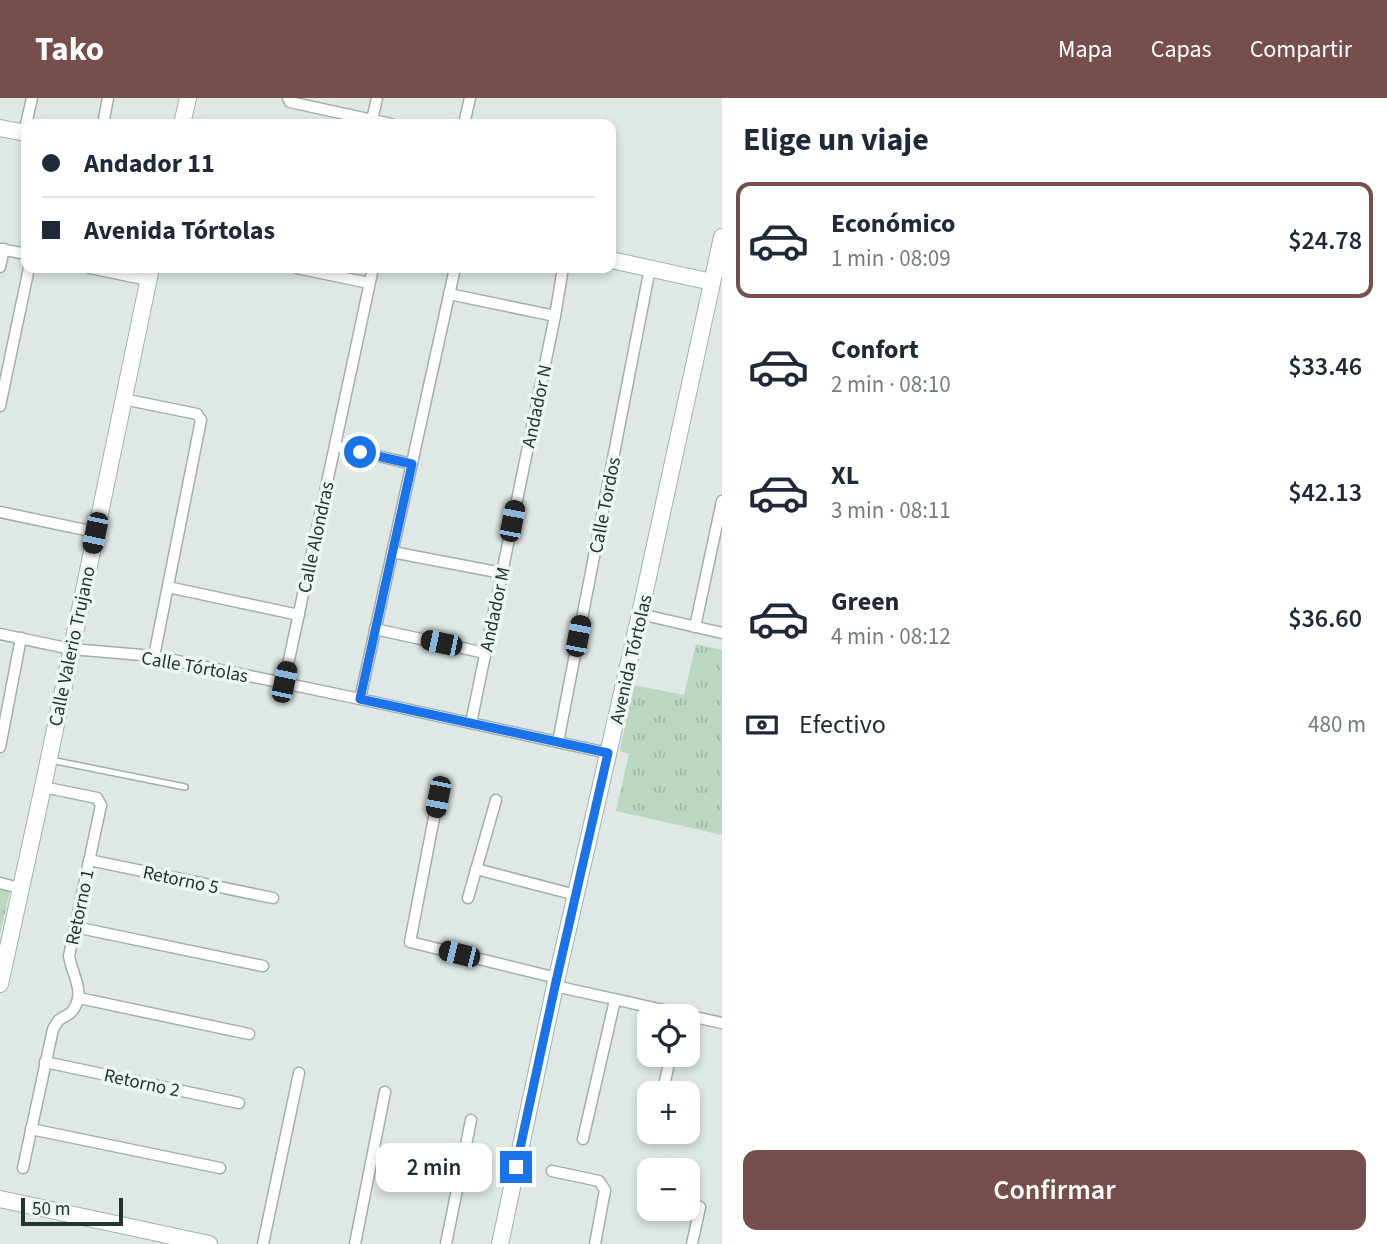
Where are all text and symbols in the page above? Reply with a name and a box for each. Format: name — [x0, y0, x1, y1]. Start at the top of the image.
text: Tako — [35, 26, 104, 73]
text: Mapa — [1058, 32, 1113, 67]
text: Capas — [1151, 32, 1212, 67]
text: Compartir — [1250, 32, 1352, 67]
text: Elige un viaje — [743, 117, 929, 163]
text: Andador 11 — [84, 145, 215, 182]
text: Económico — [831, 205, 956, 242]
icon: car — [747, 209, 810, 272]
text: Avenida Tórtolas — [84, 212, 275, 249]
text: $24.78 — [1288, 222, 1362, 259]
text: 1 min · 08:09 — [831, 242, 951, 275]
text: Confort — [831, 331, 919, 368]
icon: car — [747, 335, 810, 398]
text: $33.46 — [1288, 348, 1362, 385]
street label: Andador N — [515, 362, 559, 450]
text: 2 min · 08:10 — [831, 368, 951, 401]
route start — [344, 436, 376, 468]
street label: Calle Tordos — [583, 455, 628, 556]
text: XL — [831, 457, 859, 494]
icon: car — [747, 461, 810, 524]
text: $42.13 — [1288, 474, 1362, 511]
street label: Calle Alondras — [291, 479, 341, 596]
text: 3 min · 08:11 — [831, 494, 951, 527]
car — [498, 498, 527, 544]
car — [81, 510, 110, 556]
street label: Calle Valerio Trujano — [42, 564, 103, 729]
street label: Andador M — [473, 564, 518, 654]
text: Green — [831, 583, 899, 620]
icon: car — [747, 587, 810, 650]
street label: Avenida Tórtolas — [603, 592, 659, 727]
text: $36.60 — [1288, 600, 1362, 637]
car — [564, 613, 593, 659]
text: 4 min · 08:12 — [831, 620, 951, 653]
car — [419, 628, 464, 658]
street label: Calle Tórtolas — [139, 645, 250, 690]
car — [270, 659, 299, 705]
icon: cash — [743, 706, 781, 744]
text: Efectivo — [799, 706, 886, 743]
text: 480 m — [1308, 708, 1366, 741]
car — [424, 774, 453, 820]
street label: Retorno 5 — [140, 859, 221, 902]
street label: Retorno 1 — [59, 867, 102, 948]
car — [437, 939, 482, 969]
map controls — [637, 1004, 700, 1221]
button: locate — [637, 1004, 700, 1067]
street label: Retorno 2 — [101, 1062, 182, 1105]
button: + — [637, 1081, 700, 1144]
callout: 2 min — [376, 1142, 491, 1192]
button: Confirmar — [743, 1150, 1366, 1230]
text: 2 min — [407, 1151, 461, 1184]
route end — [500, 1151, 532, 1183]
button: − — [637, 1158, 700, 1221]
scale bar — [21, 1195, 122, 1227]
text: 50 m — [32, 1196, 70, 1223]

